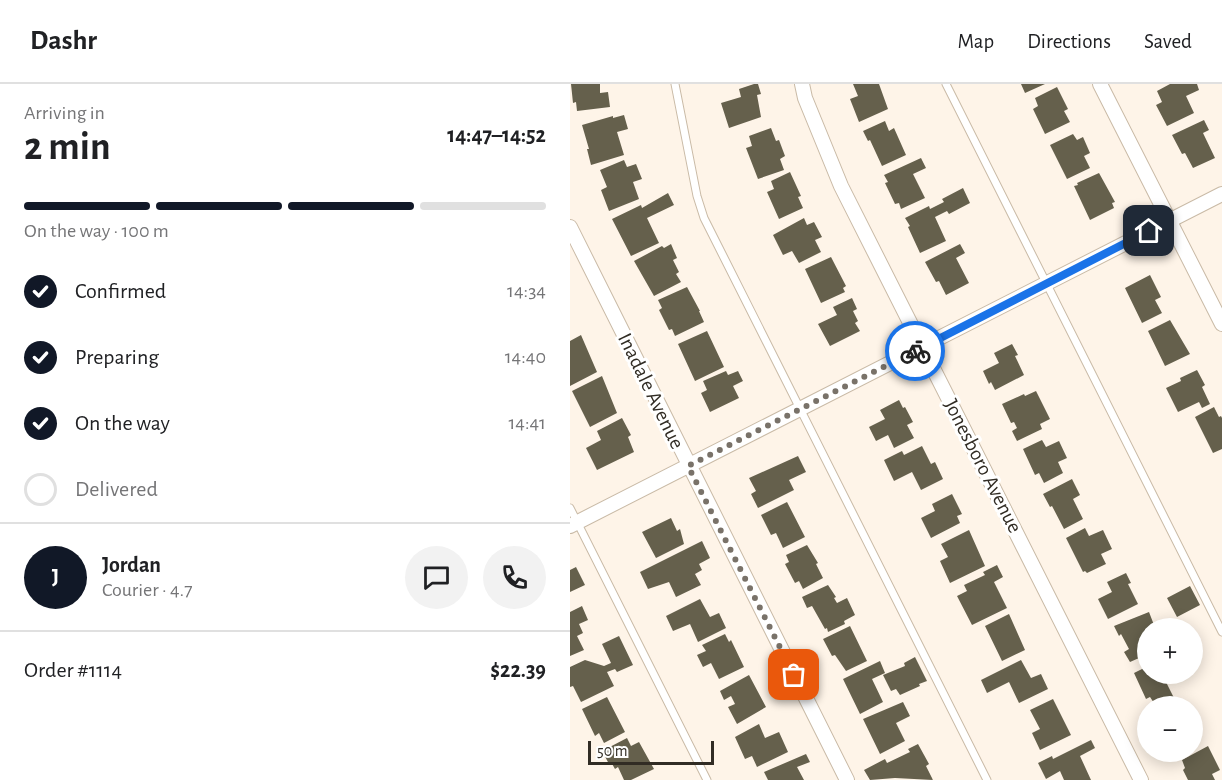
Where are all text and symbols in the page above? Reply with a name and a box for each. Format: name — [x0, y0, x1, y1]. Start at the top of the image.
text: Dashr — [30, 27, 97, 55]
text: Map — [958, 31, 994, 52]
text: Directions — [1027, 31, 1111, 52]
text: Saved — [1144, 31, 1192, 52]
text: Arriving in — [24, 103, 105, 123]
text: 14:47–14:52 — [447, 124, 546, 146]
text: 2 min — [24, 128, 111, 167]
pin — [1123, 205, 1174, 256]
icon: home — [1132, 214, 1165, 247]
text: On the way · 100 m — [24, 221, 169, 241]
icon: check — [24, 275, 57, 308]
text: Confirmed — [75, 280, 166, 302]
text: 14:34 — [507, 281, 546, 301]
courier — [885, 321, 945, 381]
street label: Inadale Avenue — [614, 330, 688, 452]
icon: bike — [899, 335, 932, 368]
icon: check — [24, 341, 57, 374]
text: Preparing — [75, 346, 159, 368]
text: 14:40 — [505, 347, 546, 367]
street label: Jonesboro Avenue — [940, 396, 1026, 536]
icon: check — [24, 407, 57, 440]
text: On the way — [75, 412, 170, 434]
text: 14:41 — [508, 413, 546, 433]
text: Delivered — [75, 478, 158, 500]
button: chat — [405, 546, 468, 609]
button: phone — [483, 546, 546, 609]
text: Jordan — [102, 554, 161, 576]
text: J — [52, 566, 59, 588]
text: Courier · 4.7 — [102, 580, 193, 600]
map controls — [1137, 618, 1203, 762]
button: + — [1137, 618, 1203, 684]
pin — [768, 649, 819, 700]
icon: bag — [777, 658, 810, 691]
text: Order #1114 — [24, 659, 122, 681]
text: $22.39 — [490, 659, 546, 681]
button: − — [1137, 696, 1203, 762]
scale bar — [588, 738, 714, 766]
text: 50 m — [597, 743, 628, 759]

